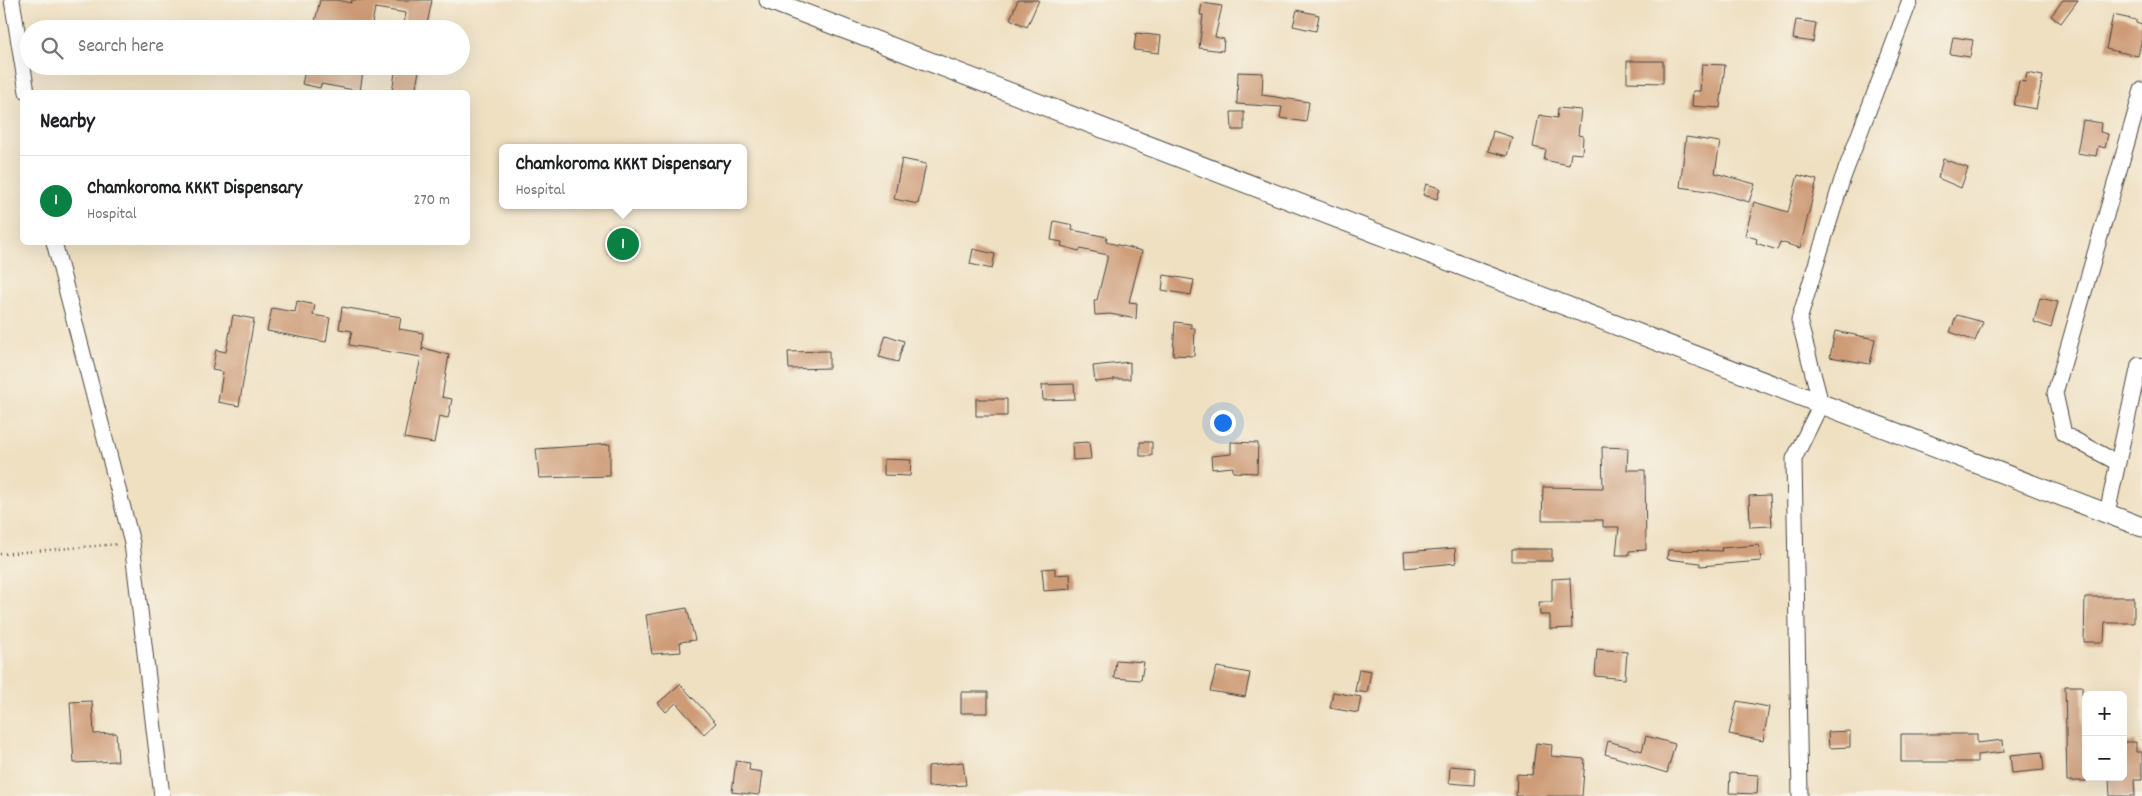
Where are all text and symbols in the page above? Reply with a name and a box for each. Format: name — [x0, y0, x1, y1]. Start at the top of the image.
search box — [20, 20, 470, 75]
icon: search — [38, 34, 66, 62]
text: Search here — [78, 34, 164, 61]
text: Nearby — [40, 108, 95, 138]
popup — [499, 144, 747, 209]
text: Chamkoroma KKKT Dispensary — [515, 152, 731, 179]
text: Chamkoroma KKKT Dispensary — [87, 176, 302, 203]
text: Hospital — [515, 179, 565, 202]
text: 1 — [54, 189, 58, 212]
text: 270 m — [414, 189, 450, 212]
text: Hospital — [87, 203, 137, 226]
pin: 1 — [607, 225, 639, 263]
your location — [1210, 410, 1236, 436]
map controls — [2082, 691, 2127, 781]
button: + — [2082, 691, 2127, 736]
button: − — [2082, 736, 2127, 781]

